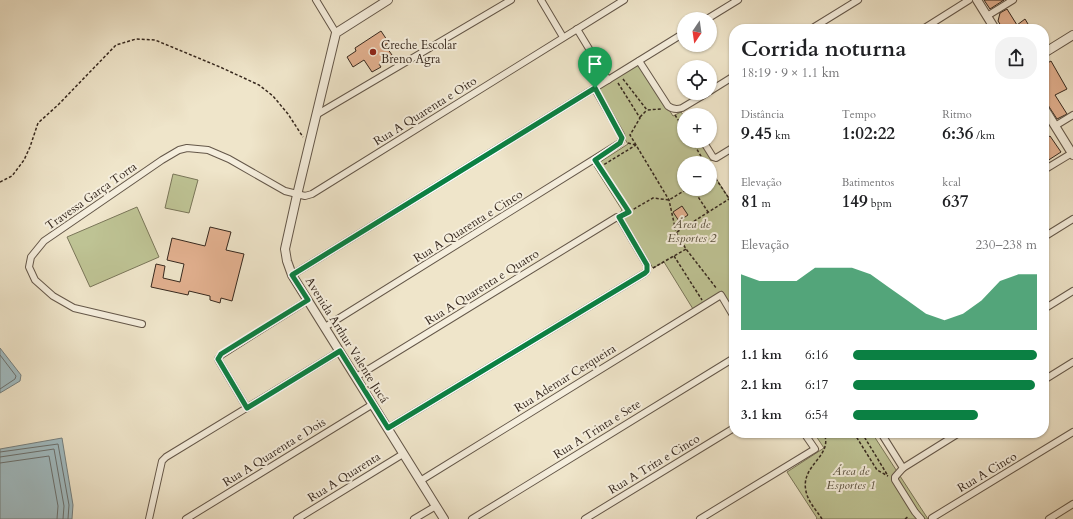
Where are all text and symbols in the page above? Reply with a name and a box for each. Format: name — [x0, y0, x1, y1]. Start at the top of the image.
north arrow — [677, 12, 717, 52]
map controls — [677, 12, 717, 196]
text: Corrida noturna — [741, 34, 906, 64]
place label: Creche Escolar Breno Agra — [381, 37, 457, 67]
button: share — [995, 37, 1037, 79]
marker: Creche Escolar Breno Agra — [368, 47, 378, 57]
pin — [578, 47, 612, 88]
icon: arrive — [584, 53, 606, 75]
button: locate — [677, 60, 717, 100]
text: 18:19 · 9 × 1.1 km — [741, 64, 840, 82]
street label: Rua A Quarenta e Oito — [370, 72, 480, 149]
text: Distância — [741, 107, 784, 122]
text: Tempo — [842, 107, 876, 122]
text: Ritmo — [942, 107, 972, 122]
button: + — [677, 108, 717, 148]
text: 9.45 — [741, 122, 772, 145]
text: 1:02:22 — [842, 122, 895, 145]
text: 6:36 — [942, 122, 973, 145]
text: km — [772, 128, 790, 143]
text: /km — [973, 128, 995, 143]
button: − — [677, 156, 717, 196]
street label: Travessa Garça Torta — [42, 158, 140, 233]
text: Elevação — [741, 175, 782, 190]
text: Batimentos — [842, 175, 894, 190]
text: kcal — [942, 175, 961, 190]
street label: Rua A Quarenta e Cinco — [410, 186, 526, 266]
text: 81 — [741, 190, 758, 213]
text: 149 — [842, 190, 868, 213]
text: 637 — [942, 190, 968, 213]
text: m — [758, 196, 771, 211]
text: bpm — [868, 196, 892, 211]
park label: Área de Esportes 2 — [668, 216, 717, 246]
text: Elevação — [741, 236, 789, 254]
text: 230–238 m — [975, 236, 1037, 254]
street label: Rua A Quarenta e Quatro — [422, 245, 542, 329]
street label: Avenida Arthur Valente Jucá — [302, 274, 393, 407]
street label: Rua Ademar Cerqueira — [511, 340, 620, 416]
text: 1.1 km — [741, 346, 782, 364]
text: 6:16 — [805, 346, 828, 364]
text: 2.1 km — [741, 376, 782, 394]
text: 6:17 — [805, 376, 828, 394]
street label: Rua A Trinta e Sete — [550, 396, 644, 462]
text: 3.1 km — [741, 406, 782, 424]
text: 6:54 — [805, 406, 828, 424]
street label: Rua A Quarenta e Dois — [220, 414, 328, 490]
street label: Rua A Trita e Cinco — [605, 430, 703, 498]
street label: Rua A Quarenta — [305, 448, 384, 506]
street label: Rua A Cinco — [954, 448, 1020, 496]
park label: Área de Esportes 1 — [827, 463, 875, 493]

